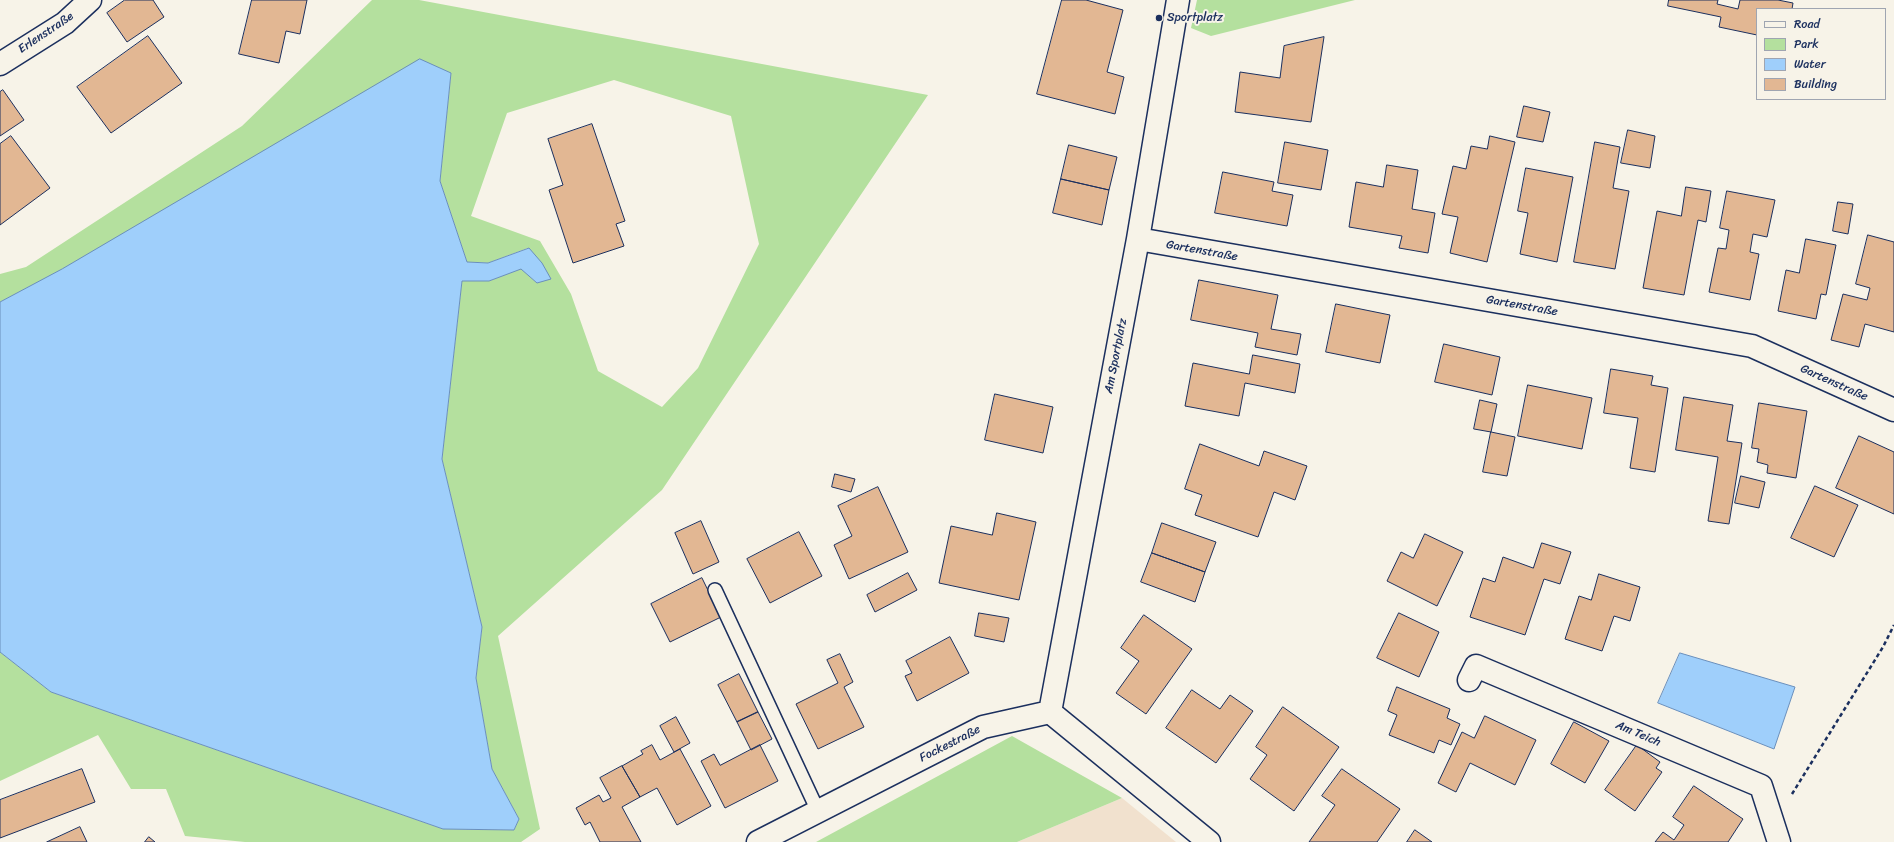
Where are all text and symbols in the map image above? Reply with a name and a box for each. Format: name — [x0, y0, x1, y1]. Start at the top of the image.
legend — [1756, 8, 1886, 100]
street label: Erlenstraße — [16, 9, 76, 57]
place label: Sportplatz — [1167, 11, 1223, 25]
marker: Sportplatz — [1154, 13, 1164, 23]
text: Road — [1794, 13, 1820, 35]
text: Park — [1794, 33, 1819, 55]
text: Water — [1794, 53, 1826, 75]
text: Building — [1794, 73, 1837, 95]
street label: Gartenstraße — [1165, 238, 1239, 264]
street label: Gartenstraße — [1485, 293, 1559, 319]
street label: Am Sportplatz — [1102, 317, 1130, 395]
street label: Gartenstraße — [1798, 362, 1870, 404]
street label: Am Teich — [1613, 718, 1663, 750]
street label: Fockestraße — [917, 722, 983, 766]

